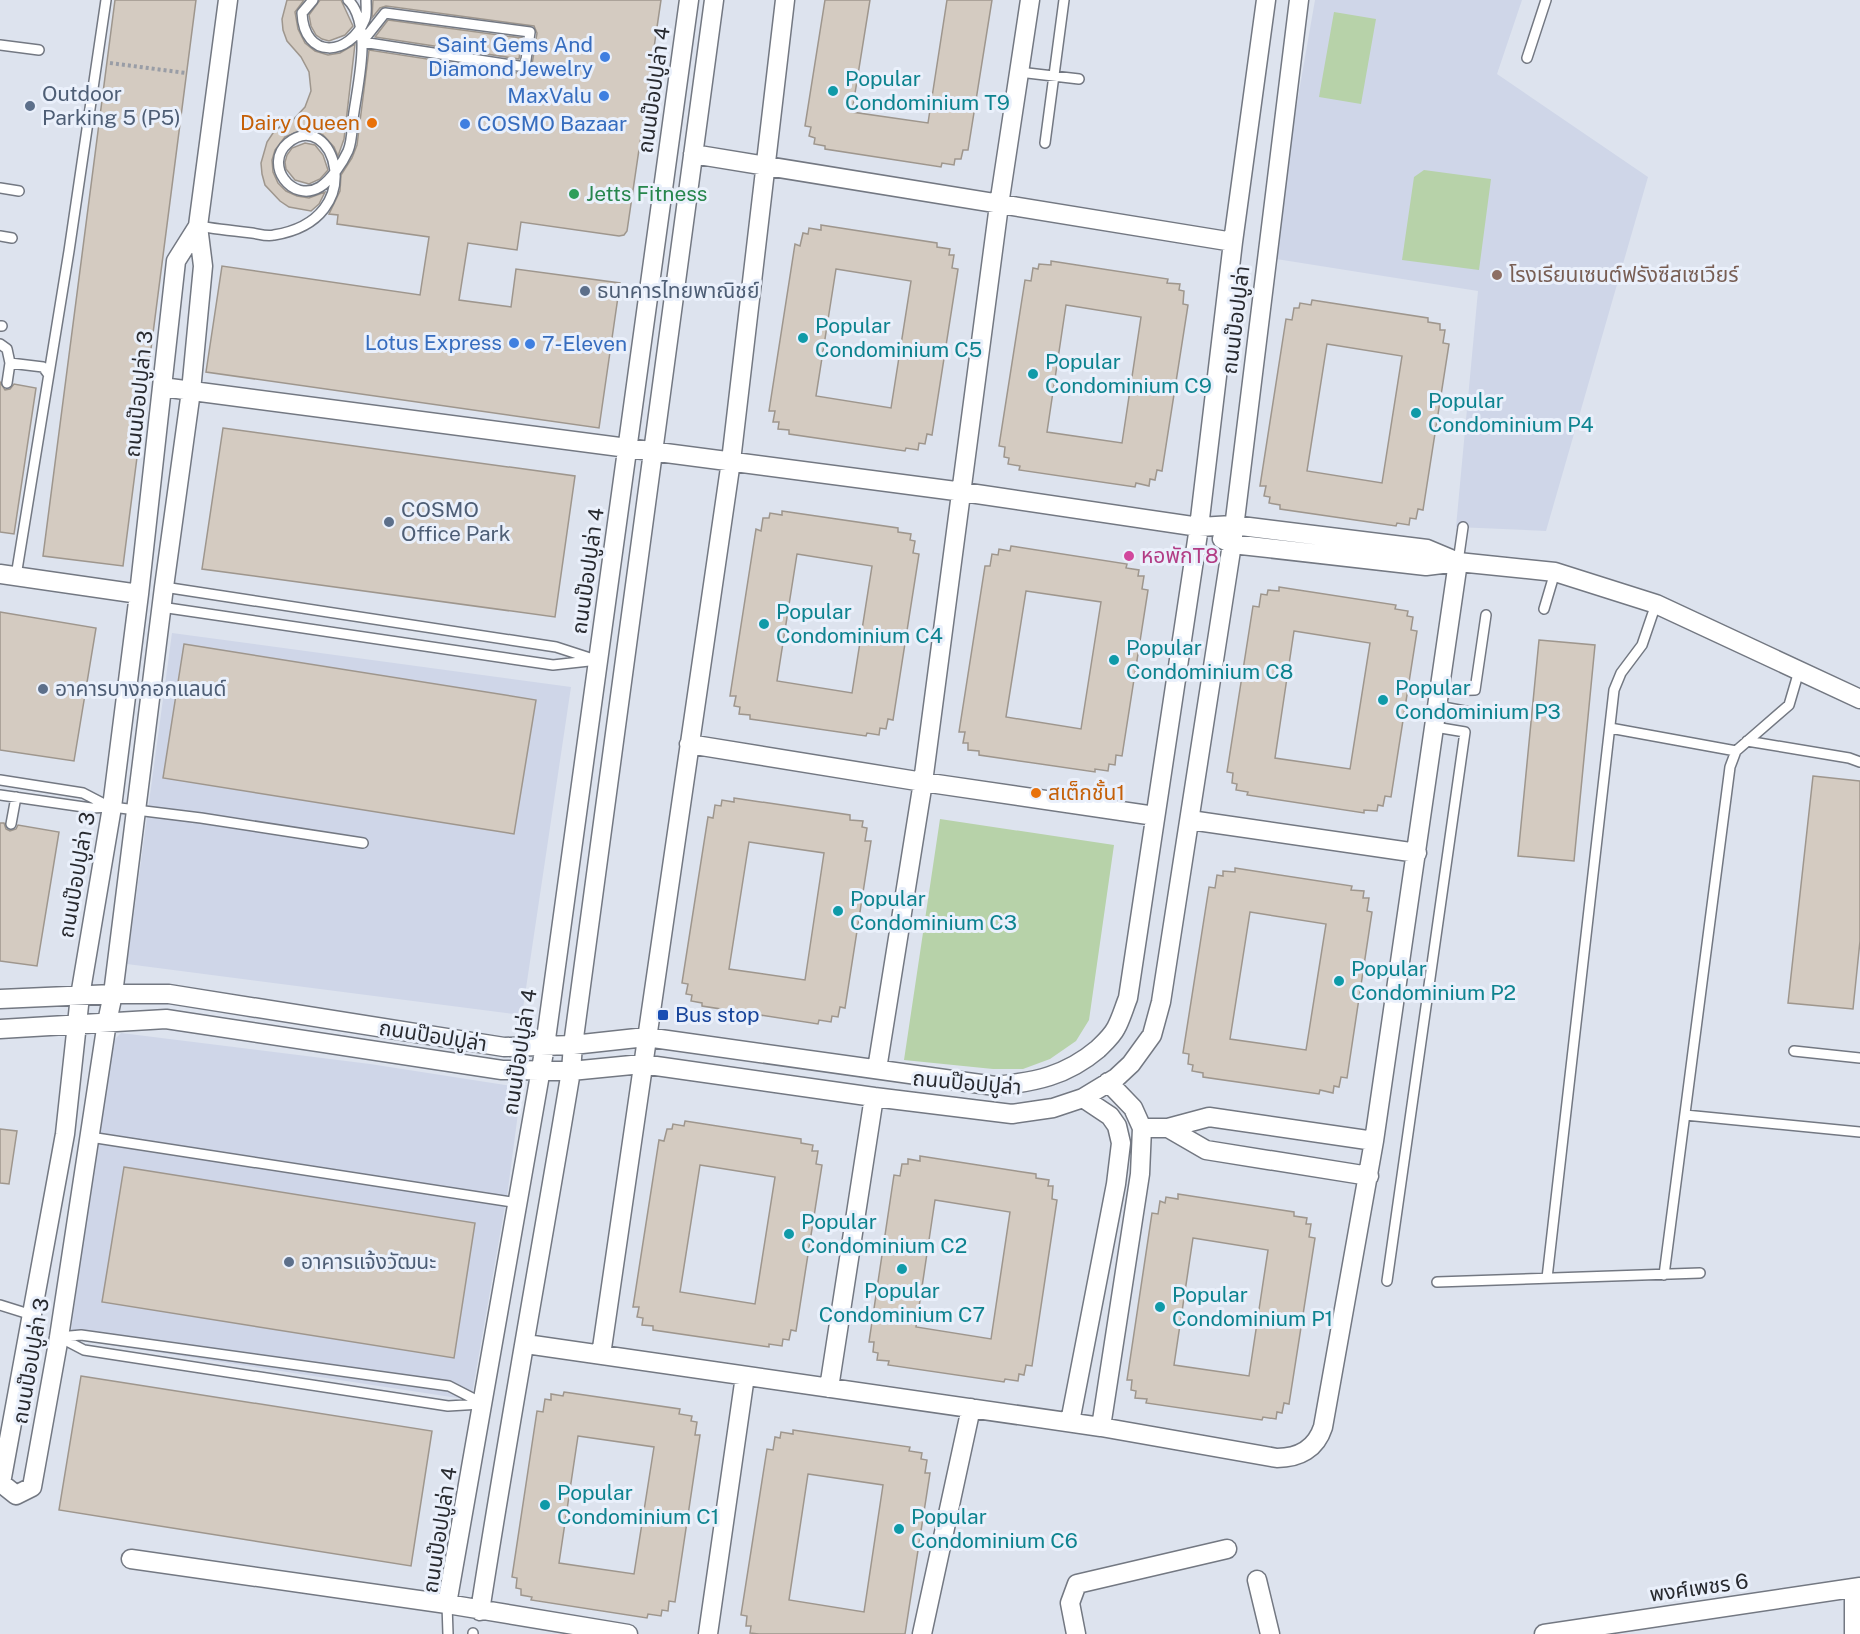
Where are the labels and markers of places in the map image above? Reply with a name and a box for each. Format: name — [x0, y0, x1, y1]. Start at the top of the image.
place label: Saint Gems And Diamond Jewelry — [428, 32, 593, 81]
marker: Saint Gems And Diamond Jewelry — [598, 50, 612, 64]
place label: Popular Condominium T9 — [845, 66, 1010, 115]
place label: Outdoor Parking 5 (P5) — [42, 81, 181, 130]
place label: MaxValu — [507, 83, 592, 108]
marker: Popular Condominium T9 — [826, 84, 840, 98]
marker: MaxValu — [597, 89, 611, 103]
marker: Outdoor Parking 5 (P5) — [23, 99, 37, 113]
place label: Dairy Queen — [240, 110, 360, 135]
place label: COSMO Bazaar — [477, 111, 627, 136]
marker: Dairy Queen — [365, 116, 379, 130]
marker: COSMO Bazaar — [458, 117, 472, 131]
place label: Jetts Fitness — [586, 181, 708, 206]
marker: Jetts Fitness — [567, 187, 581, 201]
place label: โรงเรียนเซนต์ฟรังซีสเซเวียร์ — [1509, 262, 1739, 287]
marker: โรงเรียนเซนต์ฟรังซีสเซเวียร์ — [1490, 268, 1504, 282]
place label: ธนาคารไทยพาณิชย์ — [597, 278, 760, 303]
marker: ธนาคารไทยพาณิชย์ — [578, 284, 592, 298]
place label: Popular Condominium C5 — [815, 313, 982, 362]
place label: Lotus Express — [365, 330, 502, 355]
place label: 7-Eleven — [542, 331, 627, 356]
marker: Popular Condominium C5 — [796, 331, 810, 345]
marker: Lotus Express — [507, 336, 521, 350]
marker: 7-Eleven — [523, 337, 537, 351]
place label: Popular Condominium C9 — [1045, 349, 1212, 398]
marker: Popular Condominium C9 — [1026, 367, 1040, 381]
place label: Popular Condominium P4 — [1428, 388, 1594, 437]
marker: Popular Condominium P4 — [1409, 406, 1423, 420]
place label: COSMO Office Park — [401, 497, 511, 546]
marker: COSMO Office Park — [382, 515, 396, 529]
place label: หอพักT8 — [1141, 543, 1219, 568]
marker: หอพักT8 — [1122, 549, 1136, 563]
place label: Popular Condominium C4 — [776, 599, 943, 648]
marker: Popular Condominium C4 — [757, 617, 771, 631]
place label: Popular Condominium C8 — [1126, 635, 1293, 684]
marker: Popular Condominium C8 — [1107, 653, 1121, 667]
place label: Popular Condominium P3 — [1395, 675, 1561, 724]
place label: อาคารบางกอกแลนด์ — [55, 676, 227, 701]
marker: อาคารบางกอกแลนด์ — [36, 682, 50, 696]
marker: Popular Condominium P3 — [1376, 693, 1390, 707]
place label: สเต็กชั้น1 — [1048, 779, 1125, 805]
marker: สเต็กชั้น1 — [1029, 786, 1043, 800]
place label: Popular Condominium C3 — [850, 886, 1017, 935]
marker: Popular Condominium C3 — [831, 904, 845, 918]
place label: Popular Condominium P2 — [1351, 956, 1516, 1005]
marker: Popular Condominium P2 — [1332, 974, 1346, 988]
place label: Bus stop — [675, 1002, 760, 1027]
marker: Bus stop — [656, 1008, 670, 1022]
place label: Popular Condominium C2 — [801, 1209, 967, 1258]
marker: Popular Condominium C2 — [782, 1227, 796, 1241]
place label: อาคารแจ้งวัฒนะ — [301, 1249, 436, 1274]
marker: อาคารแจ้งวัฒนะ — [282, 1255, 296, 1269]
marker: Popular Condominium C7 — [895, 1262, 909, 1276]
place label: Popular Condominium C7 — [819, 1278, 985, 1327]
place label: Popular Condominium P1 — [1172, 1282, 1333, 1331]
marker: Popular Condominium P1 — [1153, 1300, 1167, 1314]
place label: Popular Condominium C1 — [557, 1480, 719, 1529]
marker: Popular Condominium C1 — [538, 1498, 552, 1512]
place label: Popular Condominium C6 — [911, 1504, 1078, 1553]
marker: Popular Condominium C6 — [892, 1522, 906, 1536]

